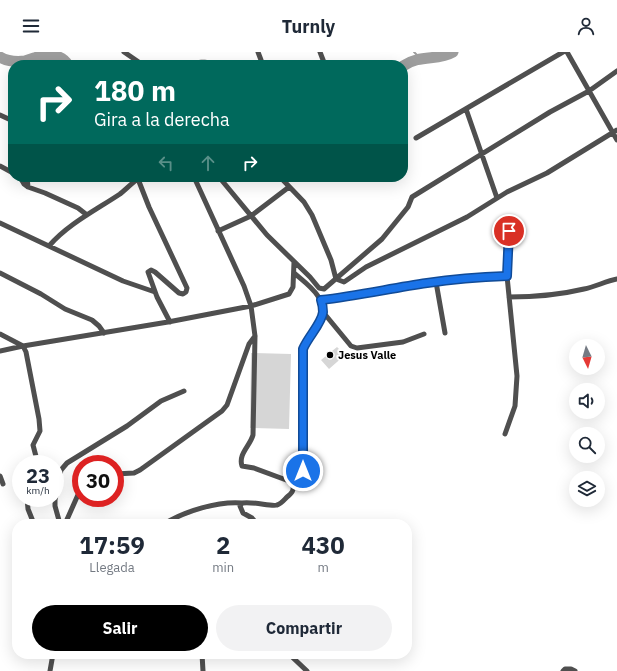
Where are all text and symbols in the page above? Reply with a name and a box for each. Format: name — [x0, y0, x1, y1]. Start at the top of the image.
icon: menu — [20, 15, 42, 37]
text: Turnly — [282, 15, 335, 38]
icon: person — [575, 15, 597, 37]
text: 180 m — [94, 72, 176, 109]
icon: right — [28, 76, 80, 128]
text: Gira a la derecha — [94, 108, 230, 131]
icon: left — [155, 152, 177, 174]
icon: ahead — [197, 152, 219, 174]
icon: right — [239, 152, 261, 174]
pin — [492, 214, 526, 248]
icon: arrive — [498, 220, 520, 242]
north arrow — [569, 339, 605, 375]
map controls — [569, 339, 605, 507]
place label: Jesus Valle — [338, 348, 396, 362]
marker: Jesus Valle — [325, 350, 335, 360]
button: sound — [569, 383, 605, 419]
button: search — [569, 427, 605, 463]
position arrow — [282, 450, 324, 492]
speed limit sign: 30 — [72, 455, 124, 507]
text: 23 — [26, 462, 50, 489]
button: layers — [569, 471, 605, 507]
text: km/h — [26, 484, 50, 497]
text: 17:59 — [79, 529, 145, 561]
text: 2 — [216, 529, 230, 561]
text: 430 — [301, 529, 345, 561]
text: Llegada — [89, 559, 135, 576]
text: min — [212, 559, 234, 576]
text: m — [317, 559, 329, 576]
button: Salir — [32, 605, 208, 651]
button: Compartir — [216, 605, 392, 651]

